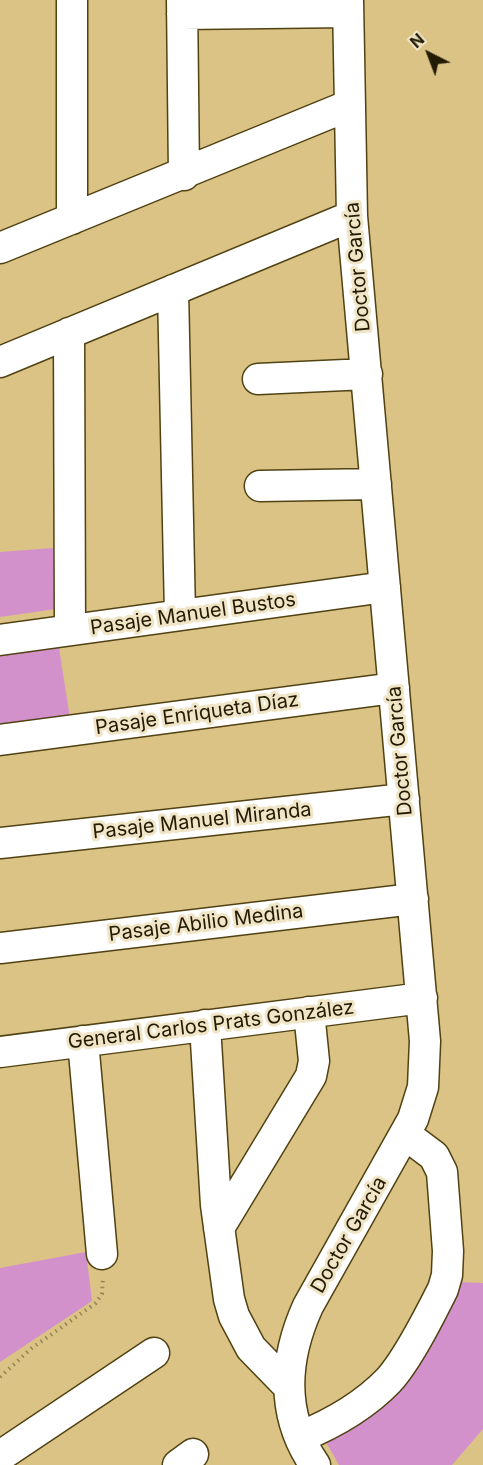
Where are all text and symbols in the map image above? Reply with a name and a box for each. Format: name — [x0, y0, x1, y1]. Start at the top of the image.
north arrow — [399, 24, 459, 84]
text: N — [406, 29, 428, 52]
street label: Doctor García — [340, 201, 376, 333]
street label: Pasaje Manuel Bustos — [89, 588, 297, 640]
street label: Doctor García — [382, 685, 418, 817]
street label: Pasaje Enriqueta Díaz — [94, 688, 300, 740]
street label: Pasaje Manuel Miranda — [91, 798, 313, 844]
street label: Pasaje Abilio Medina — [107, 899, 305, 947]
street label: General Carlos Prats González — [66, 996, 356, 1054]
street label: Doctor García — [306, 1173, 392, 1297]

